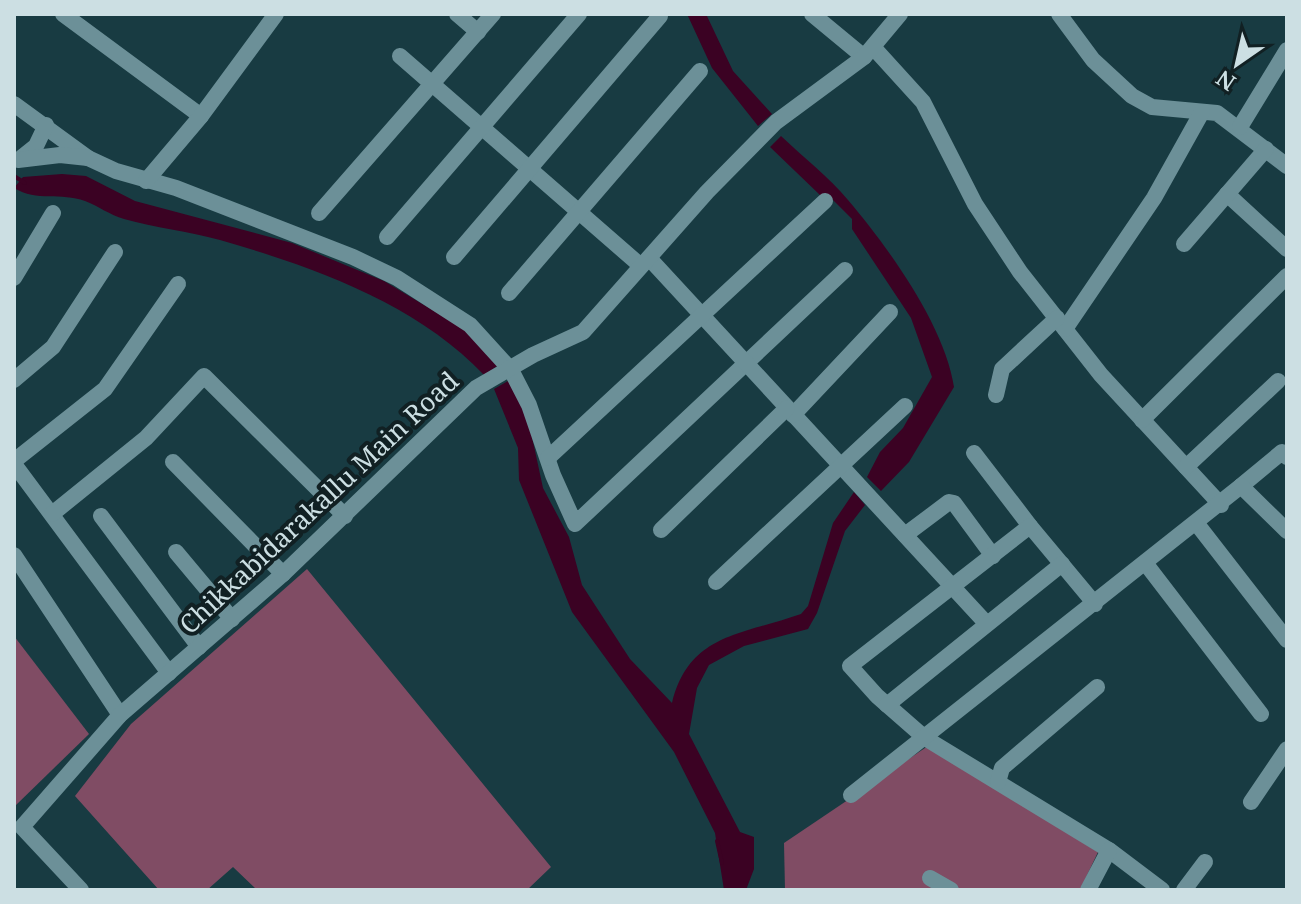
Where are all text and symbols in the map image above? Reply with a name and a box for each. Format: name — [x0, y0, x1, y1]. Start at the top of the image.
north arrow — [1197, 24, 1277, 104]
text: N — [1210, 64, 1241, 99]
street label: Chikkabidarakallu Main Road — [171, 363, 466, 642]

